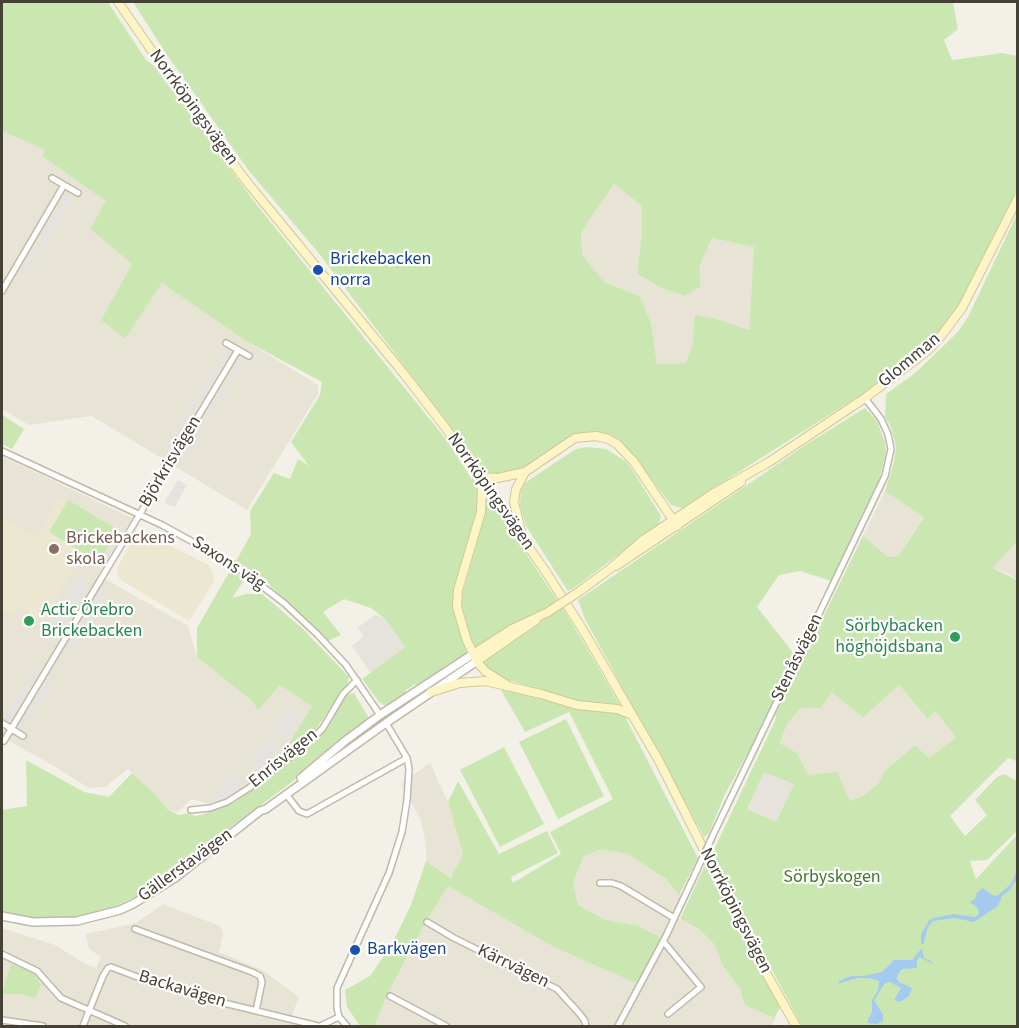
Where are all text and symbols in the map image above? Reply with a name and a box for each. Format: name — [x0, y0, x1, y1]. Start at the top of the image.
street label: Norrköpingsvägen — [144, 46, 242, 170]
place label: Brickebacken norra — [330, 249, 431, 292]
marker: Brickebacken norra — [311, 263, 325, 277]
street label: Glomman — [875, 329, 945, 393]
street label: Björkrisvägen — [135, 412, 207, 512]
street label: Norrköpingsvägen — [442, 429, 538, 555]
place label: Brickebackens skola — [66, 528, 175, 570]
street label: Saxons väg — [187, 532, 269, 596]
marker: Brickebackens skola — [47, 542, 61, 556]
place label: Actic Örebro Brickebacken — [41, 600, 142, 642]
street label: Stenåsvägen — [767, 611, 829, 705]
marker: Actic Örebro Brickebacken — [22, 614, 36, 628]
place label: Sörbybacken höghöjdsbana — [835, 616, 943, 658]
marker: Sörbybacken höghöjdsbana — [948, 630, 962, 644]
street label: Enrisvägen — [245, 725, 323, 793]
street label: Gällerstavägen — [135, 825, 237, 907]
street label: Norrköpingsvägen — [694, 845, 776, 977]
park label: Sörbyskogen — [783, 867, 881, 889]
place label: Barkvägen — [367, 939, 447, 961]
street label: Kärrvägen — [474, 940, 552, 994]
marker: Barkvägen — [348, 943, 362, 957]
street label: Backavägen — [136, 966, 228, 1014]

